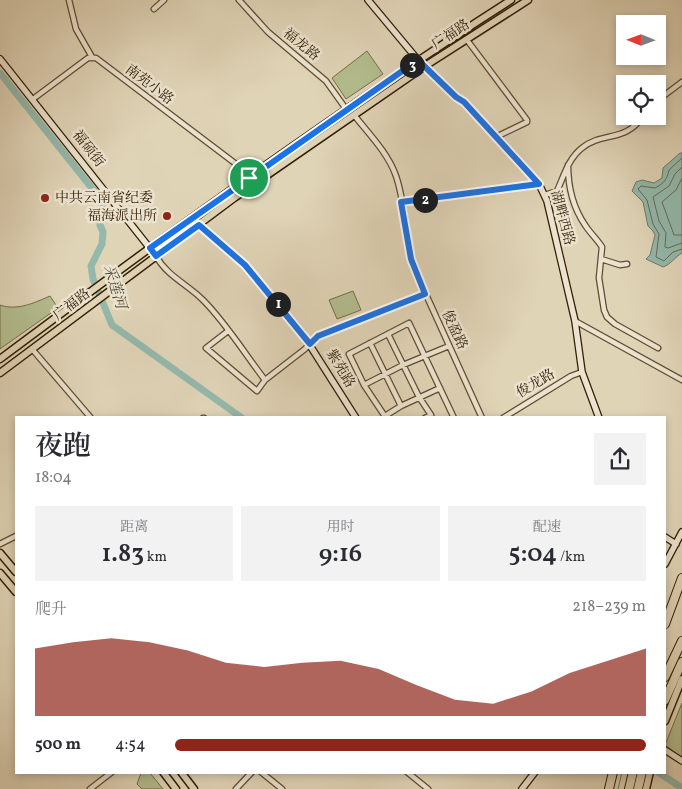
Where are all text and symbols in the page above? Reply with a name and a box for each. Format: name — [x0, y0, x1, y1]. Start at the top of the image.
north arrow — [616, 15, 666, 65]
map controls — [616, 15, 666, 125]
street label: 广福路 — [428, 16, 474, 54]
street label: 福龙路 — [279, 24, 323, 66]
pin: 3 — [400, 52, 424, 78]
text: 3 — [409, 56, 416, 75]
street label: 南苑小路 — [121, 61, 177, 109]
button: locate — [616, 75, 666, 125]
street label: 福硕街 — [68, 127, 108, 171]
pin — [228, 157, 270, 199]
icon: arrive — [235, 164, 263, 192]
pin: 2 — [412, 188, 438, 212]
street label: 湖畔西路 — [546, 188, 578, 248]
place label: 中共云南省纪委 — [55, 189, 153, 208]
text: 2 — [422, 191, 429, 210]
marker: 中共云南省纪委 — [39, 192, 51, 204]
place label: 福海派出所 — [87, 207, 157, 226]
marker: 福海派出所 — [161, 210, 173, 222]
water label: 采莲河 — [97, 262, 131, 314]
street label: 广福路 — [50, 285, 94, 325]
pin: 1 — [266, 292, 290, 316]
text: 1 — [276, 295, 281, 314]
street label: 俊盈路 — [437, 307, 471, 353]
street label: 紫苑路 — [321, 346, 359, 392]
street label: 俊龙路 — [513, 365, 559, 403]
text: 夜跑 — [35, 428, 91, 467]
button: share — [594, 433, 646, 485]
text: 18:04 — [35, 467, 72, 489]
text: 距离 — [120, 518, 148, 537]
text: 用时 — [326, 518, 354, 537]
text: 配速 — [533, 518, 561, 537]
text: 1.83 — [101, 537, 144, 572]
text: 9:16 — [319, 537, 362, 572]
text: 5:04 — [509, 537, 557, 572]
text: km — [144, 548, 167, 567]
text: /km — [557, 548, 585, 567]
text: 218–239 m — [572, 596, 646, 618]
text: 爬升 — [35, 599, 67, 621]
text: 500 m — [35, 734, 81, 756]
text: 4:54 — [115, 734, 146, 756]

